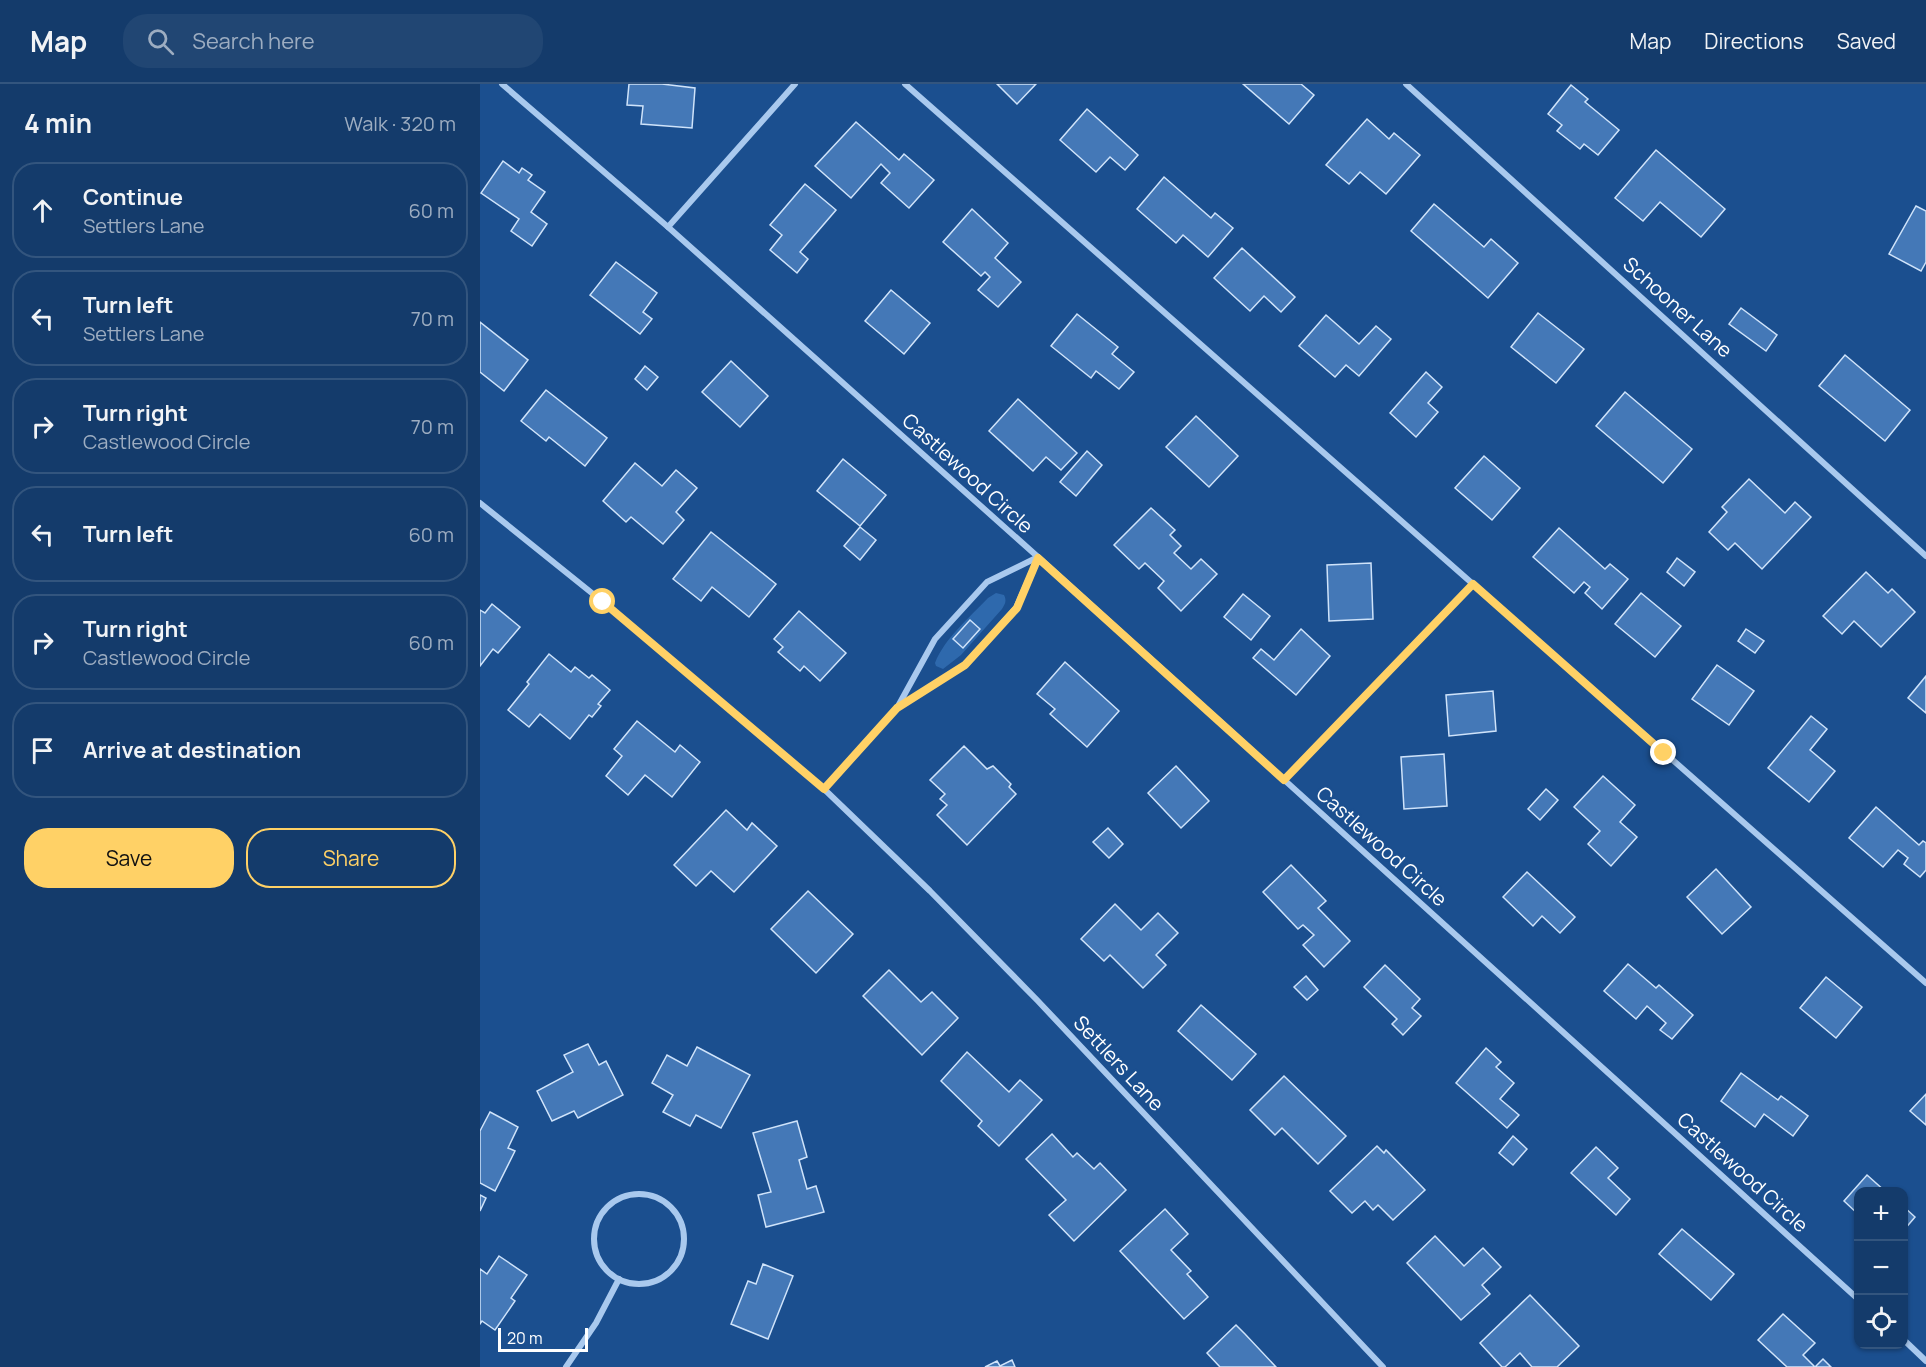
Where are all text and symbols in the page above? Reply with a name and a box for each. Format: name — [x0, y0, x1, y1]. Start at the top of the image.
search box — [123, 14, 543, 68]
text: Map — [30, 22, 87, 60]
icon: search — [144, 25, 177, 58]
text: Search here — [192, 26, 315, 56]
text: Map — [1630, 27, 1671, 55]
text: Directions — [1704, 27, 1804, 55]
text: Saved — [1837, 27, 1896, 55]
text: 4 min — [24, 105, 92, 141]
text: Walk · 320 m — [344, 110, 456, 137]
text: Continue — [83, 182, 183, 212]
icon: ahead — [26, 194, 59, 227]
text: 60 m — [408, 197, 454, 224]
text: Settlers Lane — [83, 212, 204, 239]
street label: Schooner Lane — [1618, 251, 1738, 363]
text: Turn left — [83, 290, 173, 320]
icon: left — [26, 302, 59, 335]
text: 70 m — [411, 305, 454, 332]
text: Settlers Lane — [83, 320, 204, 347]
text: Turn right — [83, 398, 188, 428]
street label: Castlewood Circle — [897, 407, 1039, 539]
icon: right — [26, 410, 59, 443]
text: 70 m — [411, 413, 454, 440]
text: Castlewood Circle — [83, 428, 250, 455]
icon: left — [26, 518, 59, 551]
text: Turn left — [83, 519, 173, 549]
text: 60 m — [408, 521, 454, 548]
route start — [589, 588, 615, 614]
text: Turn right — [83, 614, 188, 644]
icon: right — [26, 626, 59, 659]
text: 60 m — [408, 629, 454, 656]
text: Castlewood Circle — [83, 644, 250, 671]
icon: arrive — [26, 734, 59, 767]
text: Arrive at destination — [83, 735, 301, 765]
route end — [1650, 739, 1676, 765]
street label: Castlewood Circle — [1311, 780, 1453, 912]
button: Save — [24, 828, 234, 888]
button: Share — [246, 828, 456, 888]
street label: Settlers Lane — [1068, 1009, 1170, 1117]
street label: Castlewood Circle — [1672, 1106, 1814, 1238]
map controls — [1854, 1187, 1908, 1349]
button: + — [1854, 1187, 1908, 1241]
button: − — [1854, 1241, 1908, 1295]
button: locate — [1854, 1295, 1908, 1349]
scale bar — [498, 1325, 588, 1352]
text: 20 m — [507, 1327, 543, 1349]

